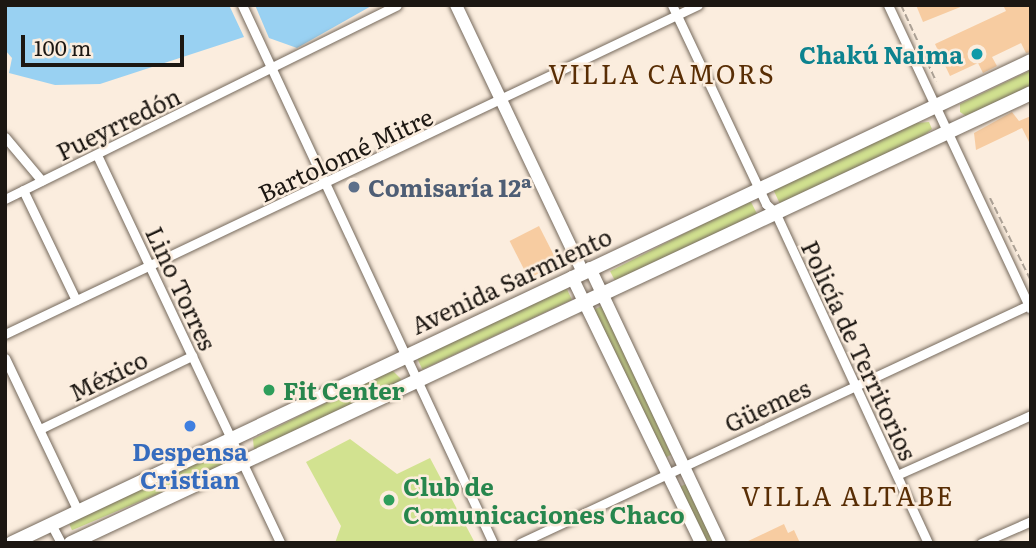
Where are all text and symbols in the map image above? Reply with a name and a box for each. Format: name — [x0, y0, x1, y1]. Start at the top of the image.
scale bar — [24, 21, 187, 65]
text: 100 m — [34, 31, 91, 62]
place label: Chakú Naima — [799, 40, 963, 68]
marker: Chakú Naima — [969, 46, 985, 62]
district label: VILLA CAMORS — [550, 57, 774, 89]
street label: Pueyrredón — [51, 81, 185, 165]
street label: Bartolomé Mitre — [253, 101, 437, 207]
place label: Comisaría 12ª — [368, 173, 532, 201]
marker: Comisaría 12ª — [346, 179, 362, 195]
street label: Avenida Sarmiento — [406, 221, 616, 339]
street label: Lino Torres — [141, 222, 223, 354]
street label: Policía de Territorios — [796, 236, 924, 464]
street label: México — [64, 344, 152, 406]
street label: Güemes — [719, 373, 815, 437]
place label: Fit Center — [283, 376, 405, 404]
marker: Fit Center — [261, 382, 277, 398]
marker: Despensa Cristian — [182, 418, 198, 434]
place label: Despensa Cristian — [132, 437, 248, 493]
place label: Club de Comunicaciones Chaco — [403, 472, 685, 528]
district label: VILLA ALTABE — [743, 479, 953, 511]
marker: Club de Comunicaciones Chaco — [381, 492, 397, 508]

